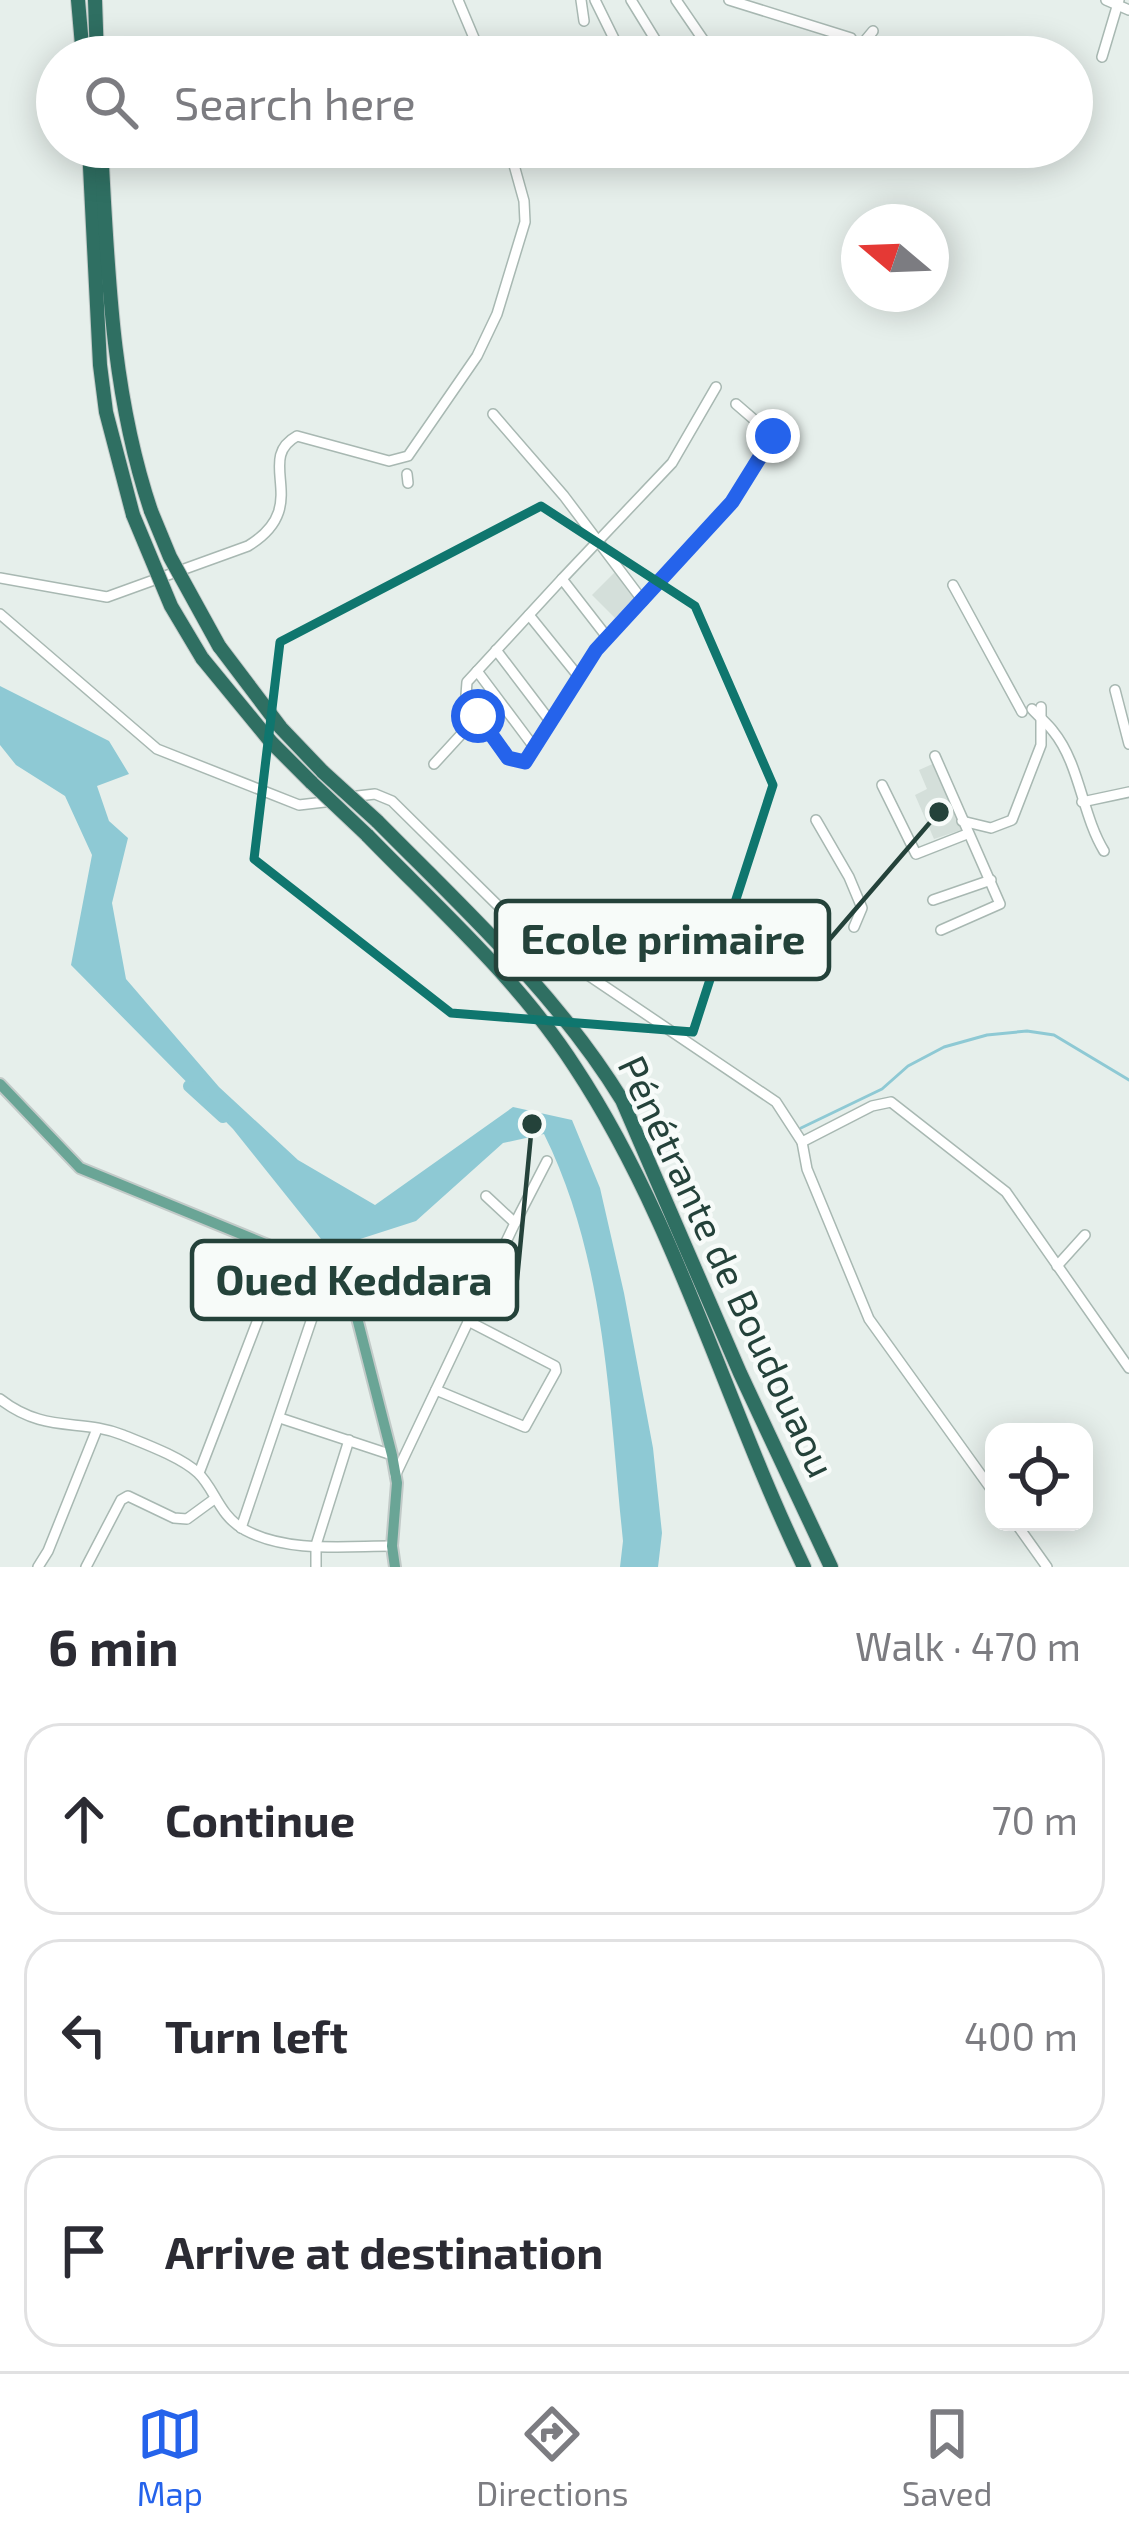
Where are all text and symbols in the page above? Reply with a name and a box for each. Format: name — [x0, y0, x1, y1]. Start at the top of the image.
search box — [36, 36, 1093, 168]
icon: search — [78, 69, 144, 135]
text: Search here — [174, 75, 416, 129]
north arrow — [841, 204, 949, 312]
route end — [746, 409, 800, 463]
route start — [451, 689, 505, 743]
callout: Ecole primaire — [496, 901, 829, 979]
text: Ecole primaire — [520, 912, 806, 962]
street label: Pénétrante de Boudouaou — [610, 1048, 846, 1484]
callout: Oued Keddara — [192, 1241, 517, 1319]
text: Oued Keddara — [215, 1253, 493, 1303]
map controls — [985, 1423, 1093, 1531]
button: locate — [985, 1423, 1093, 1531]
text: 6 min — [48, 1615, 179, 1676]
text: Walk · 470 m — [855, 1622, 1081, 1669]
icon: ahead — [51, 1786, 117, 1852]
text: Continue — [165, 1792, 355, 1846]
text: 70 m — [992, 1796, 1078, 1843]
icon: left — [51, 2002, 117, 2068]
text: Turn left — [165, 2008, 348, 2062]
text: 400 m — [964, 2012, 1078, 2059]
icon: arrive — [51, 2218, 117, 2284]
text: Arrive at destination — [165, 2224, 603, 2278]
tab: Map — [137, 2401, 203, 2513]
tab: Directions — [476, 2401, 628, 2513]
tab: Saved — [902, 2401, 992, 2513]

